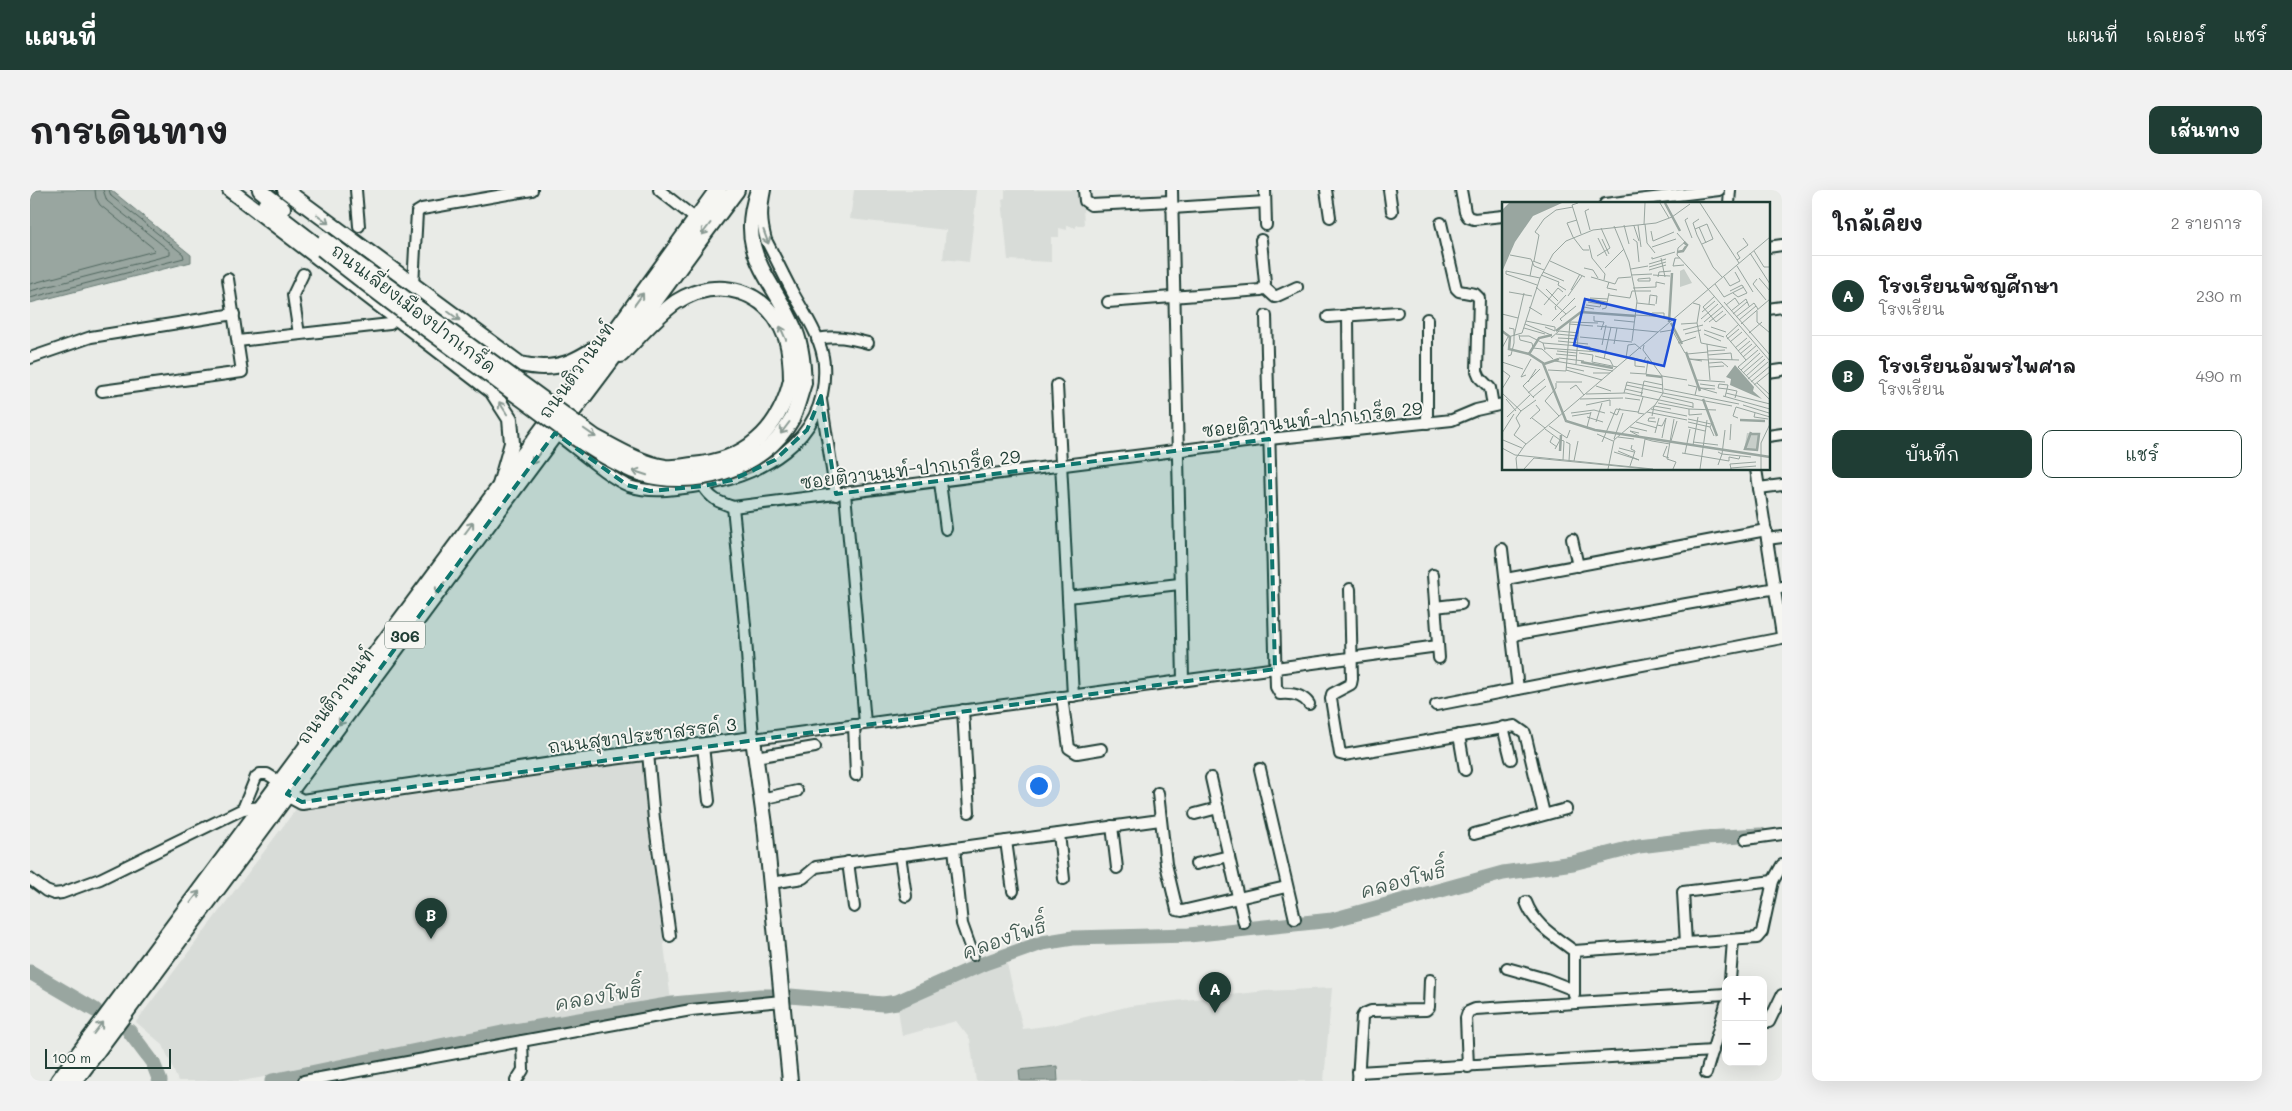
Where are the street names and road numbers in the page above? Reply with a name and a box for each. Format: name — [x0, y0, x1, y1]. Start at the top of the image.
street label: ถนนเลี่ยงเมืองปากเกร็ด — [326, 234, 504, 378]
street label: ถนนติวานนท์ — [533, 316, 619, 424]
street label: ซอยติวานนท์-ปากเกร็ด 29 — [1200, 393, 1424, 443]
street label: ซอยติวานนท์-ปากเกร็ด 29 — [798, 441, 1022, 494]
road number: 306 — [385, 622, 425, 648]
street label: ถนนติวานนท์ — [291, 643, 379, 749]
street label: ถนนสุขาประชาสรรค์ 3 — [546, 712, 738, 760]

